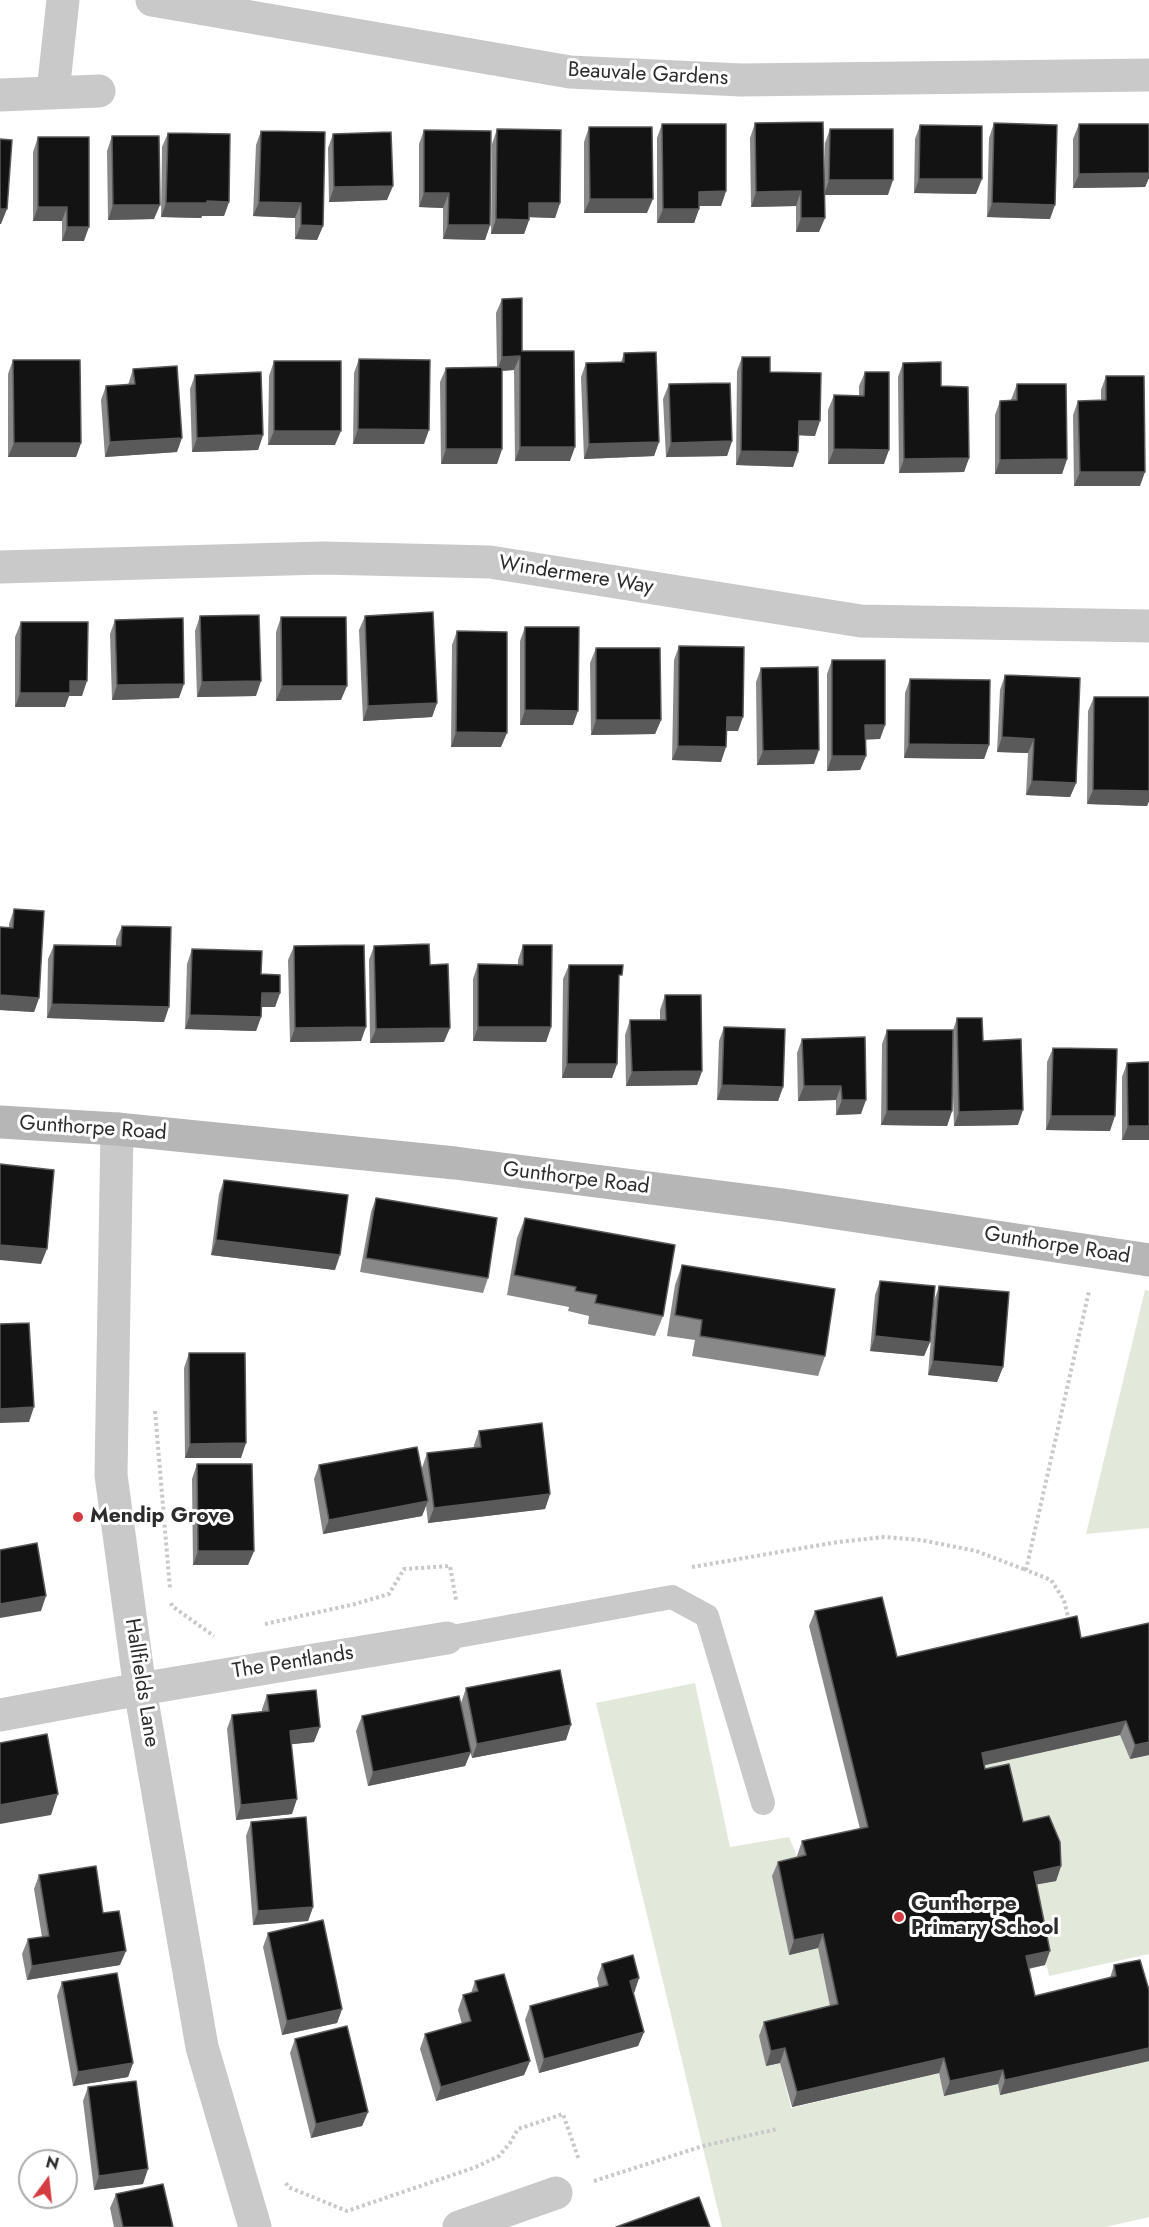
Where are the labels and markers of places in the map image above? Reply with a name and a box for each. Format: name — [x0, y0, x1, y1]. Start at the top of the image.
place label: Mendip Grove — [90, 1504, 231, 1530]
marker: Mendip Grove — [71, 1510, 85, 1524]
place label: Gunthorpe Primary School — [911, 1892, 1059, 1942]
marker: Gunthorpe Primary School — [892, 1910, 906, 1924]

